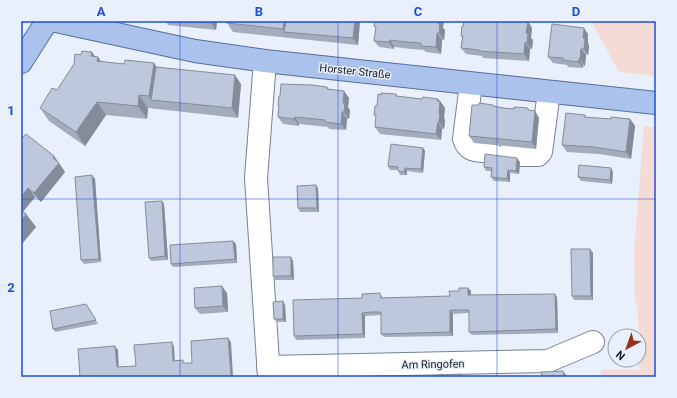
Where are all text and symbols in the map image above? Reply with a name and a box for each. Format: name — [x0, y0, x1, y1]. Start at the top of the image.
text: A — [97, 4, 106, 19]
text: B — [255, 4, 263, 19]
text: C — [414, 4, 423, 19]
text: D — [572, 4, 580, 19]
street label: Horster Straße — [319, 61, 391, 82]
text: 1 — [7, 103, 15, 118]
text: 2 — [7, 280, 15, 295]
north arrow — [607, 328, 647, 368]
text: N — [613, 348, 628, 363]
street label: Am Ringofen — [401, 357, 465, 372]

